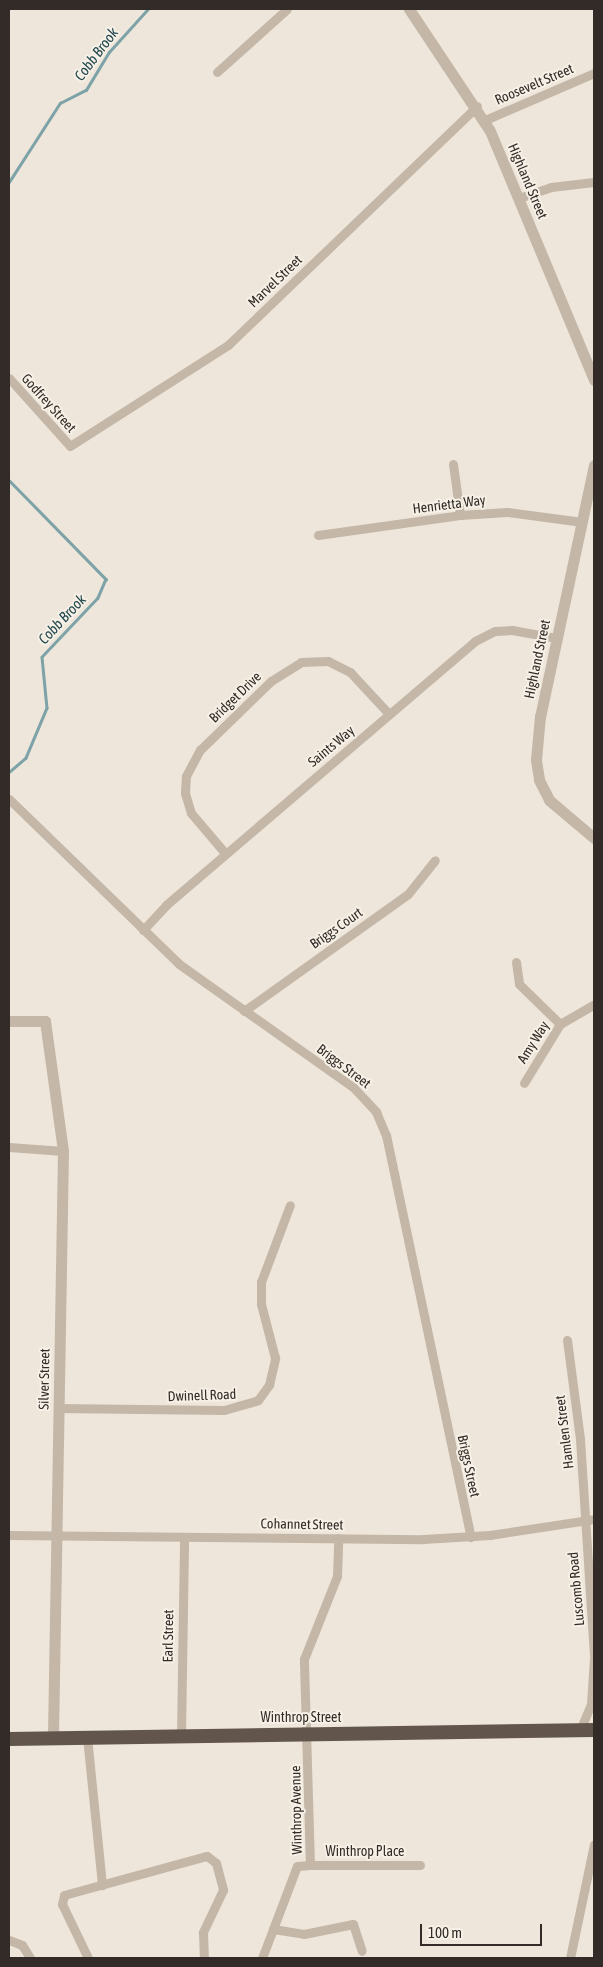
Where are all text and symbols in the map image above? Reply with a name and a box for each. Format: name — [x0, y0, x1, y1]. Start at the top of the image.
water label: Cobb Brook — [70, 24, 122, 84]
street label: Roosevelt Street — [492, 60, 576, 108]
street label: Highland Street — [505, 141, 551, 221]
street label: Marvel Street — [245, 251, 305, 311]
street label: Godfrey Street — [18, 370, 80, 436]
street label: Henrietta Way — [412, 491, 486, 517]
water label: Cobb Brook — [34, 590, 90, 648]
street label: Highland Street — [520, 618, 554, 700]
street label: Bridget Drive — [205, 668, 265, 726]
street label: Saints Way — [304, 722, 358, 770]
street label: Briggs Court — [306, 904, 366, 952]
street label: Amy Way — [514, 1018, 552, 1066]
street label: Briggs Street — [314, 1040, 374, 1092]
street label: Silver Street — [35, 1348, 53, 1410]
street label: Dwinell Road — [167, 1385, 237, 1405]
street label: Hamlen Street — [551, 1394, 577, 1470]
street label: Briggs Street — [454, 1433, 484, 1499]
street label: Cohannet Street — [260, 1515, 344, 1533]
street label: Luscomb Road — [564, 1551, 588, 1627]
street label: Earl Street — [159, 1609, 177, 1663]
street label: Winthrop Street — [261, 1709, 341, 1725]
street label: Winthrop Avenue — [287, 1765, 305, 1855]
street label: Winthrop Place — [326, 1843, 404, 1859]
scale bar — [423, 1914, 546, 1946]
text: 100 m — [428, 1924, 462, 1941]

